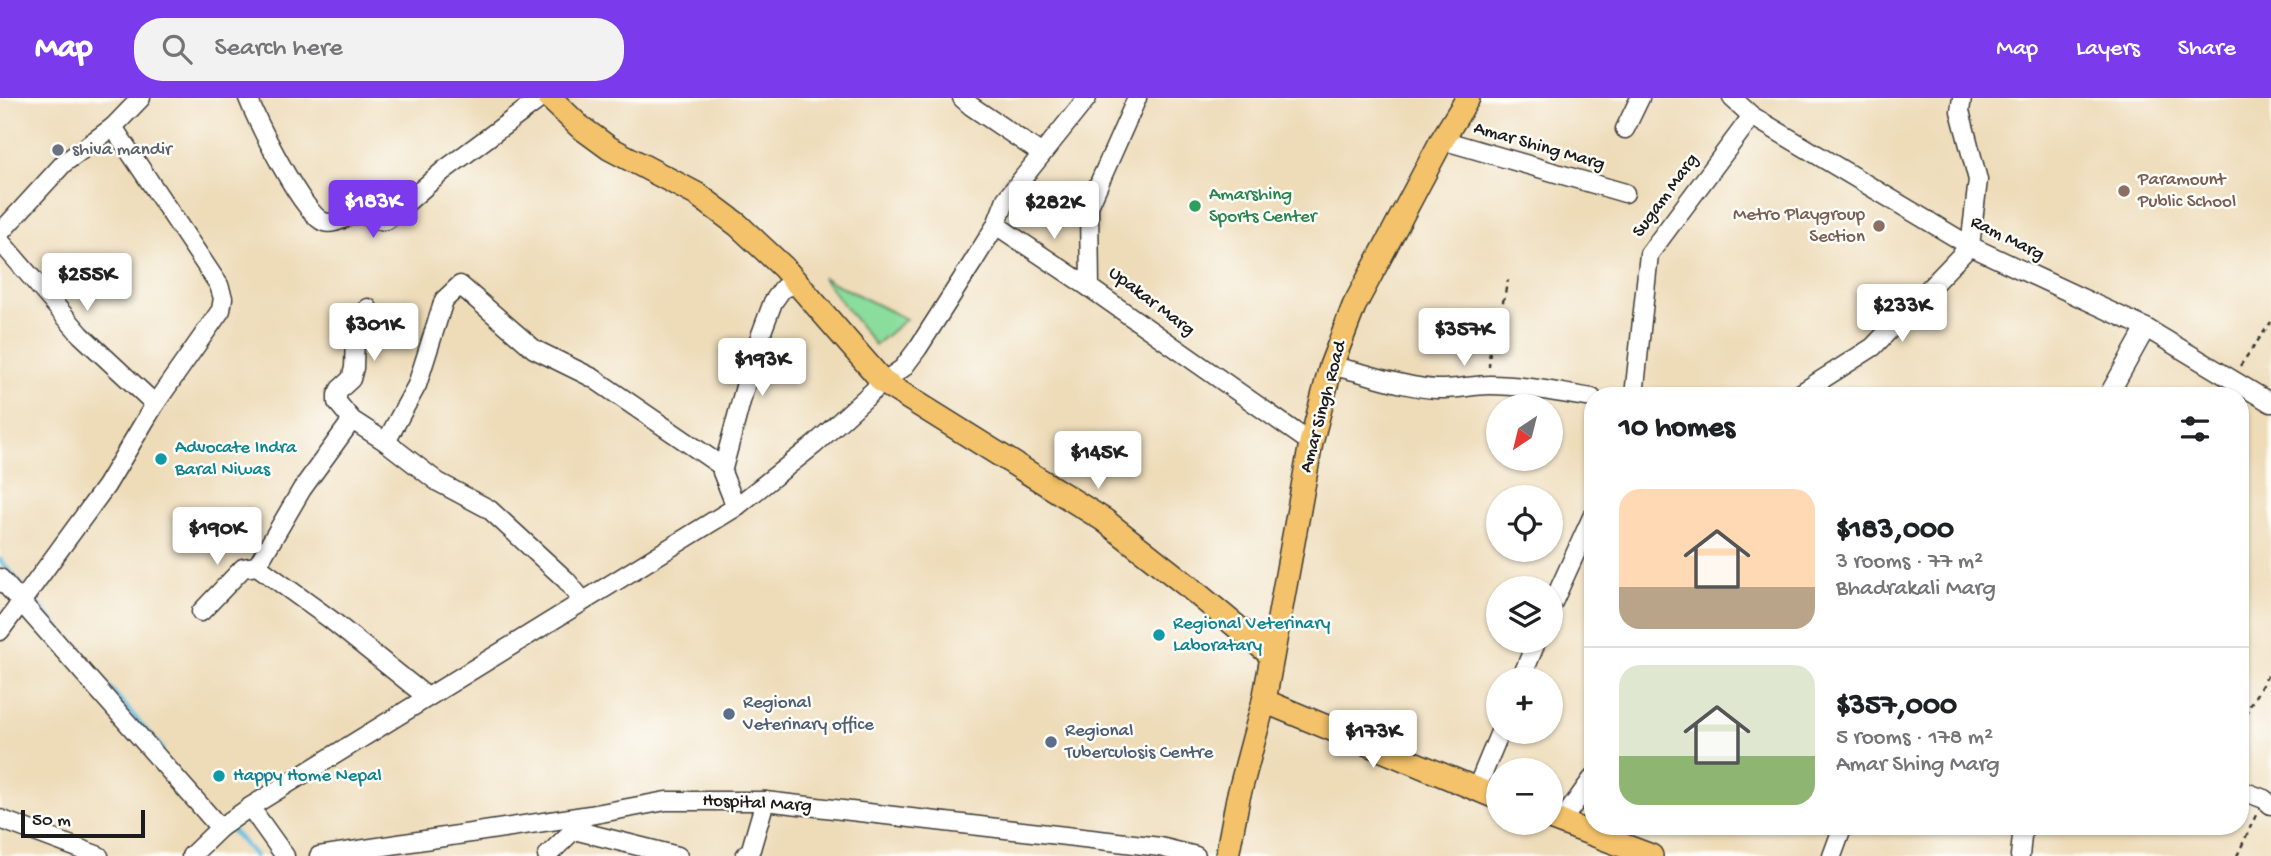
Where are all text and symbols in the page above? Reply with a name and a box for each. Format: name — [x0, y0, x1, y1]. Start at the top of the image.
search box — [134, 18, 624, 81]
text: Map — [35, 30, 92, 68]
icon: search — [158, 30, 196, 68]
text: Search here — [214, 34, 343, 65]
text: Map — [1996, 35, 2038, 64]
text: Layers — [2076, 35, 2140, 64]
text: Share — [2178, 35, 2236, 64]
street label: Amar Shing Marg — [1471, 117, 1607, 177]
place label: shiva mandir — [72, 139, 174, 162]
marker: shiva mandir — [50, 142, 66, 158]
street label: Sugam Marg — [1628, 149, 1704, 243]
place label: Paramount Public School — [2137, 169, 2236, 214]
pin: $183K — [324, 180, 422, 240]
pin: $282K — [1005, 181, 1103, 241]
marker: Paramount Public School — [2116, 183, 2132, 199]
place label: Amarshing Sports Center — [1209, 184, 1319, 229]
text: $183K — [345, 189, 401, 216]
text: $282K — [1025, 190, 1083, 217]
marker: Amarshing Sports Center — [1187, 198, 1203, 214]
place label: Metro Playgroup Section — [1733, 204, 1866, 249]
street label: Ram Marg — [1966, 211, 2048, 267]
marker: Metro Playgroup Section — [1871, 218, 1887, 234]
pin: $255K — [38, 254, 136, 313]
text: $255K — [58, 262, 116, 289]
street label: Upakar Marg — [1103, 262, 1199, 342]
pin: $233K — [1853, 285, 1951, 344]
text: $233K — [1873, 293, 1931, 320]
pin: $301K — [325, 303, 423, 363]
pin: $357K — [1415, 308, 1513, 368]
text: $301K — [345, 312, 403, 339]
text: $357K — [1435, 317, 1494, 344]
street label: Amar Singh Road — [1295, 337, 1353, 475]
pin: $193K — [713, 338, 811, 398]
text: $193K — [734, 347, 790, 374]
north arrow — [1486, 394, 1563, 471]
map controls — [1486, 394, 1563, 835]
icon: filters — [2176, 410, 2214, 448]
text: 10 homes — [1619, 412, 1735, 447]
pin: $145K — [1049, 432, 1147, 491]
place label: Advocate Indra Baral Niwas — [174, 437, 298, 482]
text: $145K — [1070, 440, 1126, 467]
marker: Advocate Indra Baral Niwas — [153, 451, 169, 467]
button: locate — [1486, 485, 1563, 562]
pin: $190K — [168, 508, 266, 567]
text: $183,000 — [1836, 514, 1954, 549]
text: $190K — [189, 516, 245, 543]
icon: home — [1675, 517, 1759, 601]
text: 3 rooms · 77 m² — [1836, 549, 1983, 576]
button: layers — [1486, 576, 1563, 653]
text: Bhadrakali Marg — [1836, 576, 1996, 603]
place label: Regional Veterinary Laboratary — [1173, 613, 1331, 658]
marker: Regional Veterinary Laboratary — [1151, 627, 1167, 643]
button: + — [1486, 667, 1563, 744]
text: $357,000 — [1836, 690, 1957, 725]
place label: Regional Veterinary office — [742, 692, 874, 737]
icon: home — [1675, 693, 1759, 777]
marker: Regional Veterinary office — [721, 706, 737, 722]
pin: $173K — [1324, 710, 1422, 770]
text: $173K — [1345, 719, 1401, 746]
place label: Regional Tuberculosis Centre — [1064, 720, 1213, 765]
text: 5 rooms · 178 m² — [1836, 725, 1993, 752]
marker: Regional Tuberculosis Centre — [1043, 734, 1059, 750]
text: Amar Shing Marg — [1836, 752, 2000, 779]
button: − — [1486, 758, 1563, 835]
place label: Happy Home Nepal — [233, 765, 382, 788]
marker: Happy Home Nepal — [211, 768, 227, 784]
street label: Hospital Marg — [702, 790, 812, 818]
scale bar — [21, 807, 145, 839]
text: 50 m — [32, 810, 71, 833]

